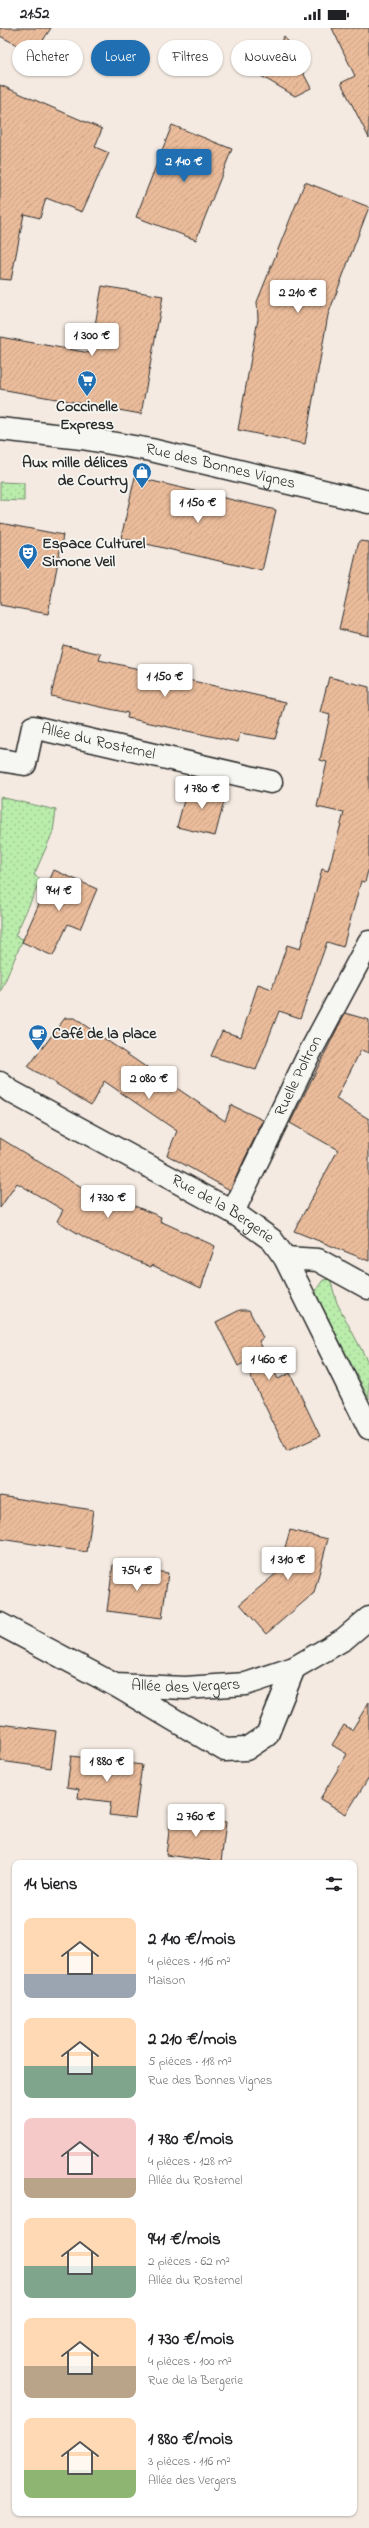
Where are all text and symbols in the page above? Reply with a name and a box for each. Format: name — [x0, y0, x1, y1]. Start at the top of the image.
text: 21:52 — [20, 3, 50, 25]
chip: Acheter — [12, 40, 83, 76]
chip: Louer — [91, 40, 150, 76]
chip: Filtres — [158, 40, 223, 76]
chip: Nouveau — [231, 40, 311, 76]
pin: 2 140 € — [147, 149, 221, 183]
text: 2 140 € — [165, 152, 203, 171]
pin: 2 210 € — [261, 280, 335, 314]
text: 2 210 € — [279, 283, 317, 302]
pin: 1 300 € — [55, 323, 129, 357]
text: 1 300 € — [74, 326, 110, 345]
supermarket icon: Coccinelle Express — [76, 369, 98, 397]
place label: Coccinelle Express — [56, 395, 119, 437]
street label: Rue des Bonnes Vignes — [144, 437, 298, 496]
place label: Aux mille délices de Courtry — [22, 451, 128, 494]
shop icon: Aux mille délices de Courtry — [131, 461, 153, 489]
pin: 1 150 € — [161, 490, 235, 524]
text: 1 150 € — [180, 493, 216, 512]
place label: Espace Culturel Simone Veil — [42, 532, 146, 574]
theatre icon: Espace Culturel Simone Veil — [17, 542, 39, 570]
pin: 1 150 € — [128, 664, 202, 698]
text: 1 150 € — [147, 667, 183, 686]
street label: Allée du Rosternel — [39, 717, 158, 767]
pin: 1 780 € — [165, 776, 239, 810]
text: 1 780 € — [184, 779, 220, 798]
pin: 941 € — [31, 878, 87, 912]
text: 941 € — [46, 881, 72, 900]
place label: Café de la place — [52, 1022, 157, 1046]
cafe icon: Café de la place — [27, 1023, 49, 1051]
street label: Ruelle Poltron — [269, 1031, 329, 1120]
pin: 2 080 € — [112, 1066, 186, 1100]
text: 2 080 € — [130, 1069, 168, 1088]
street label: Rue de la Bergerie — [167, 1169, 280, 1250]
pin: 1 730 € — [71, 1185, 145, 1219]
text: 1 730 € — [90, 1188, 126, 1207]
pin: 1 460 € — [232, 1347, 306, 1381]
text: 1 460 € — [251, 1350, 287, 1369]
pin: 1 310 € — [251, 1547, 325, 1581]
text: 1 310 € — [271, 1550, 305, 1569]
pin: 754 € — [109, 1558, 165, 1592]
text: 754 € — [122, 1561, 152, 1580]
street label: Allée des Vergers — [131, 1672, 241, 1700]
pin: 1 880 € — [70, 1749, 144, 1783]
text: 1 880 € — [89, 1752, 125, 1771]
pin: 2 760 € — [159, 1804, 233, 1838]
text: 2 760 € — [177, 1807, 215, 1826]
text: 14 biens — [24, 1872, 77, 1897]
icon: filters — [323, 1873, 345, 1895]
text: 2 140 €/mois — [148, 1927, 236, 1952]
icon: home — [56, 1934, 104, 1982]
text: 4 pièces · 116 m² — [148, 1952, 231, 1971]
text: Maison — [148, 1971, 185, 1990]
text: 2 210 €/mois — [148, 2027, 237, 2052]
icon: home — [56, 2034, 104, 2082]
text: 5 pièces · 118 m² — [148, 2052, 232, 2071]
text: Rue des Bonnes Vignes — [148, 2071, 272, 2090]
text: 1 780 €/mois — [148, 2127, 234, 2152]
icon: home — [56, 2134, 104, 2182]
text: 4 pièces · 128 m² — [148, 2152, 232, 2171]
text: Allée du Rosternel — [148, 2171, 242, 2190]
text: 941 €/mois — [148, 2227, 221, 2252]
icon: home — [56, 2234, 104, 2282]
text: 2 pièces · 62 m² — [148, 2252, 230, 2271]
text: Allée du Rosternel — [148, 2271, 242, 2290]
text: 1 730 €/mois — [148, 2327, 234, 2352]
icon: home — [56, 2334, 104, 2382]
text: 4 pièces · 100 m² — [148, 2352, 232, 2371]
text: Rue de la Bergerie — [148, 2371, 243, 2390]
text: 1 880 €/mois — [148, 2427, 233, 2452]
icon: home — [56, 2434, 104, 2482]
text: 3 pièces · 116 m² — [148, 2452, 231, 2471]
text: Allée des Vergers — [148, 2471, 237, 2490]

